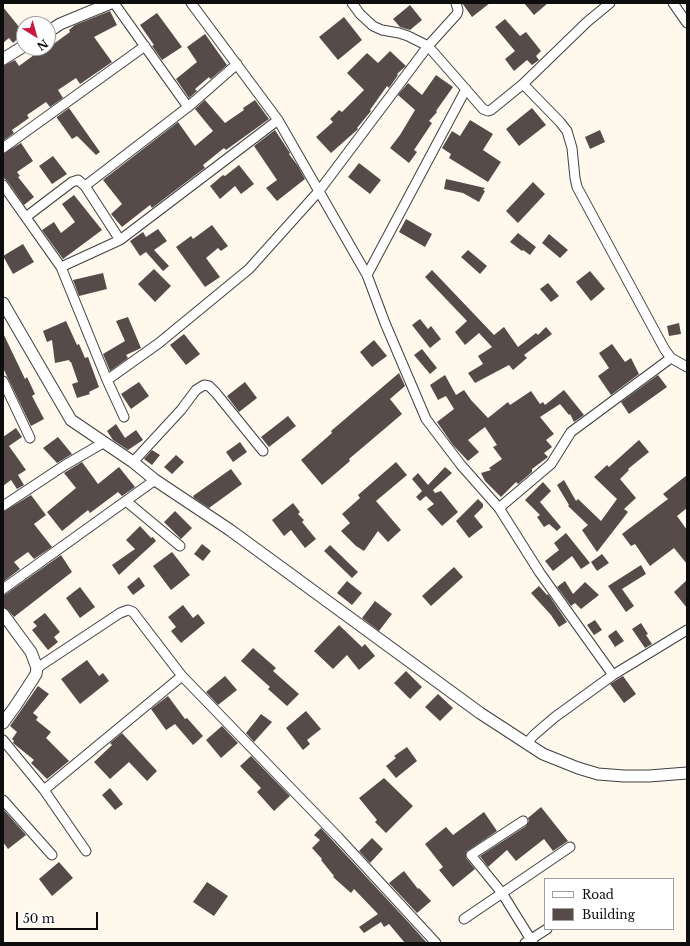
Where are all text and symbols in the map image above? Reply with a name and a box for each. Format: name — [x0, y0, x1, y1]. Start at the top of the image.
north arrow — [16, 16, 56, 56]
text: N — [34, 36, 51, 53]
legend — [544, 878, 674, 930]
text: Road — [582, 887, 614, 902]
scale bar — [18, 904, 100, 930]
text: Building — [582, 907, 635, 922]
text: 50 m — [23, 911, 55, 926]

